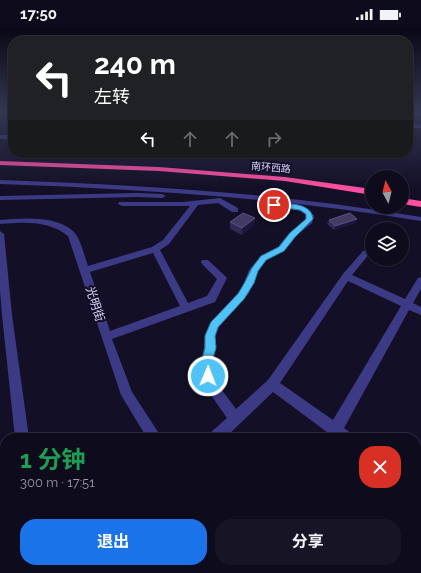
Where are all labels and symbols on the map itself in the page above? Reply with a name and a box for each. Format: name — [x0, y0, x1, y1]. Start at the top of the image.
street label: 南环西路 — [251, 160, 291, 175]
north arrow — [365, 170, 409, 214]
pin — [257, 188, 291, 222]
street label: 光明街 — [83, 285, 107, 323]
position arrow — [187, 355, 229, 397]

